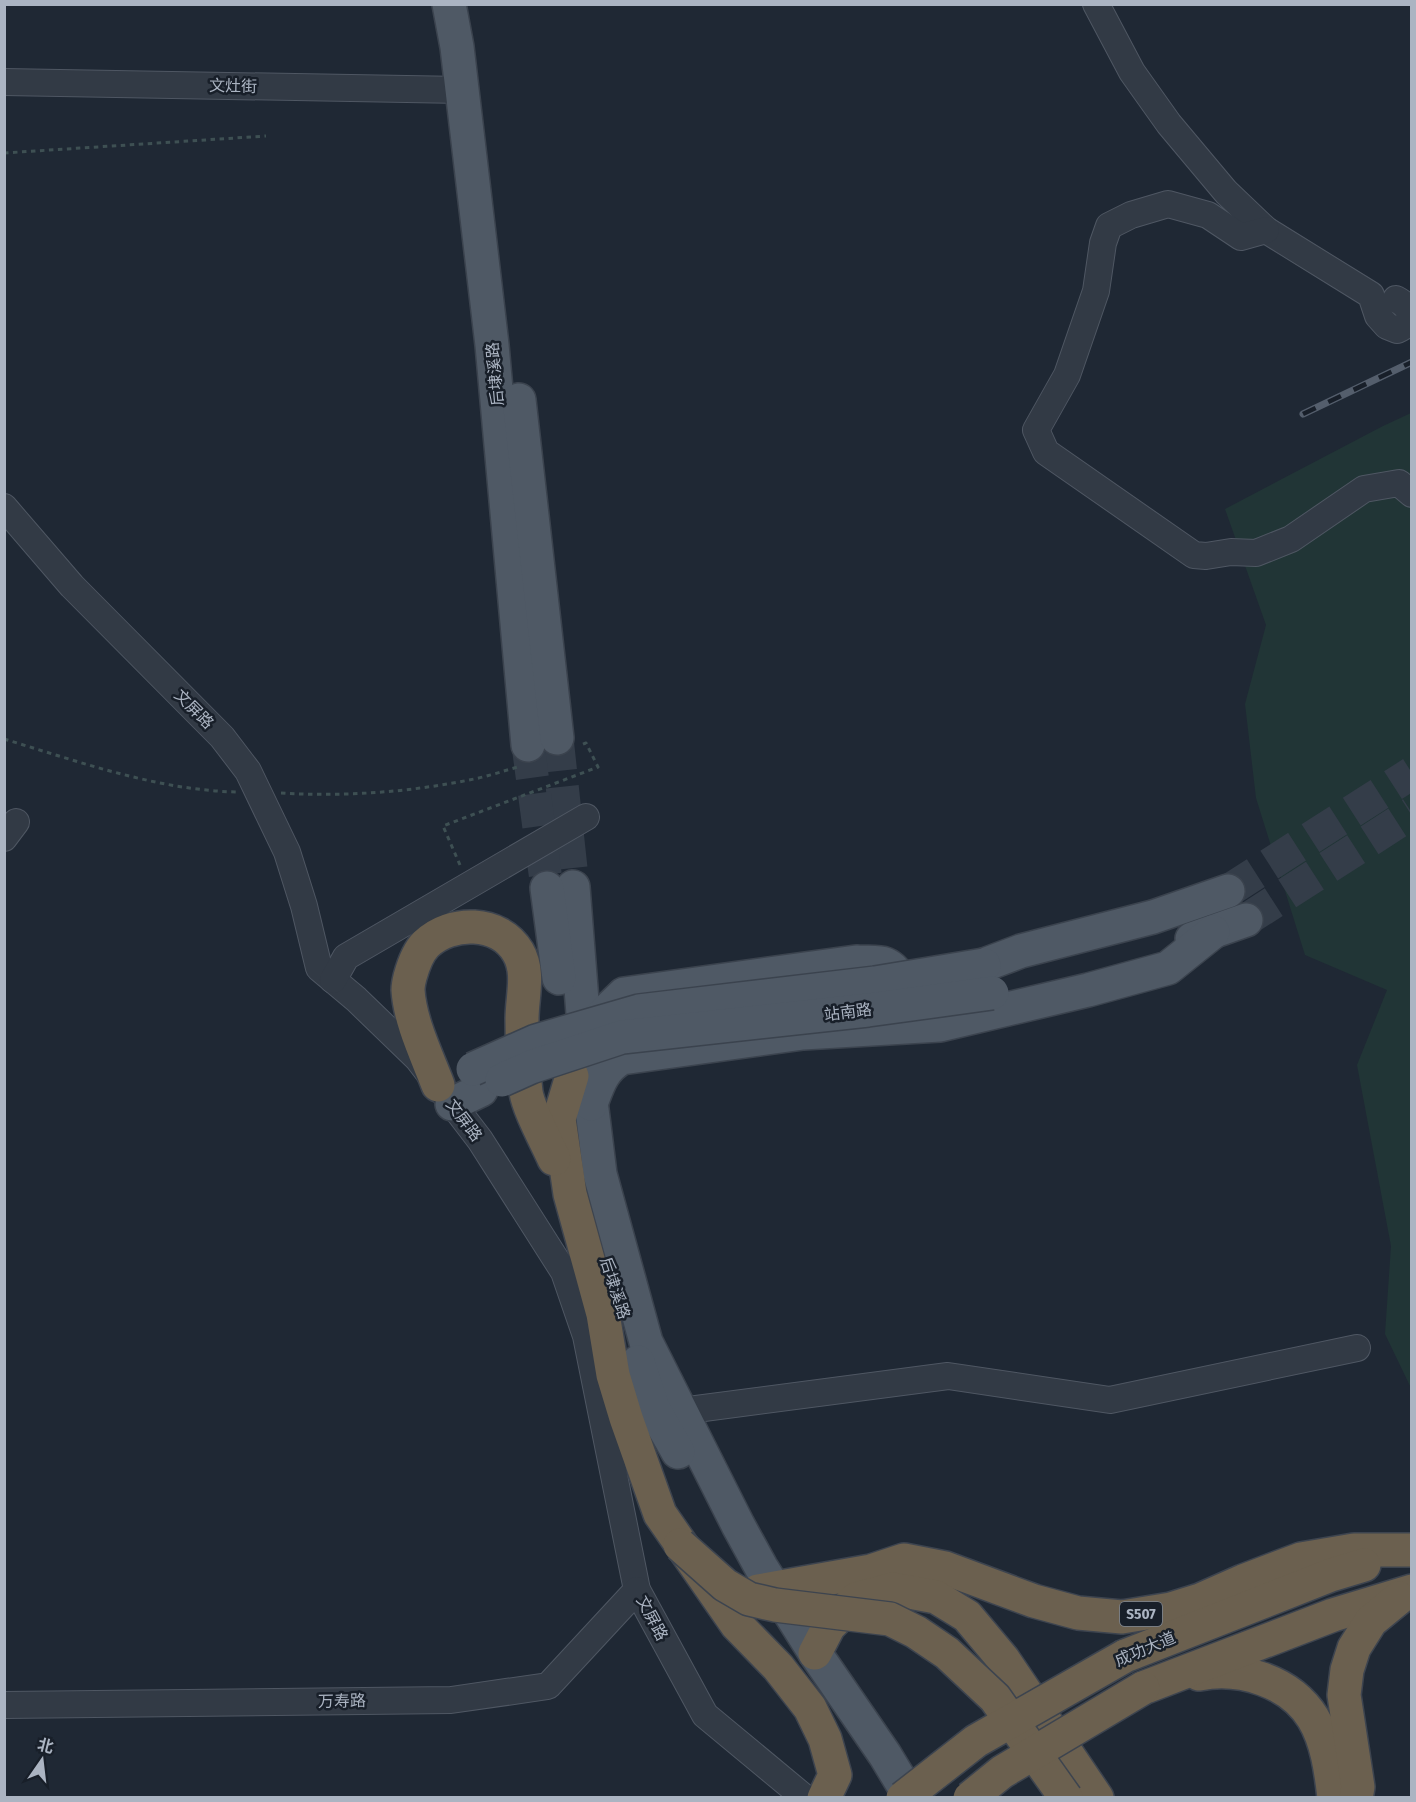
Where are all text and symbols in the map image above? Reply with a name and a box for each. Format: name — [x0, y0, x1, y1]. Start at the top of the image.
street label: 文灶街 — [209, 76, 257, 96]
street label: 后埭溪路 — [483, 341, 507, 407]
street label: 文屏路 — [170, 685, 218, 733]
street label: 站南路 — [823, 1000, 873, 1024]
street label: 文屏路 — [442, 1095, 486, 1145]
street label: 后埭溪路 — [596, 1255, 634, 1321]
street label: 文屏路 — [632, 1592, 672, 1644]
road number: S507 — [1120, 1602, 1162, 1626]
street label: 成功大道 — [1112, 1628, 1178, 1670]
street label: 万寿路 — [318, 1691, 366, 1711]
north arrow — [12, 1730, 72, 1790]
text: 北 — [35, 1735, 56, 1757]

